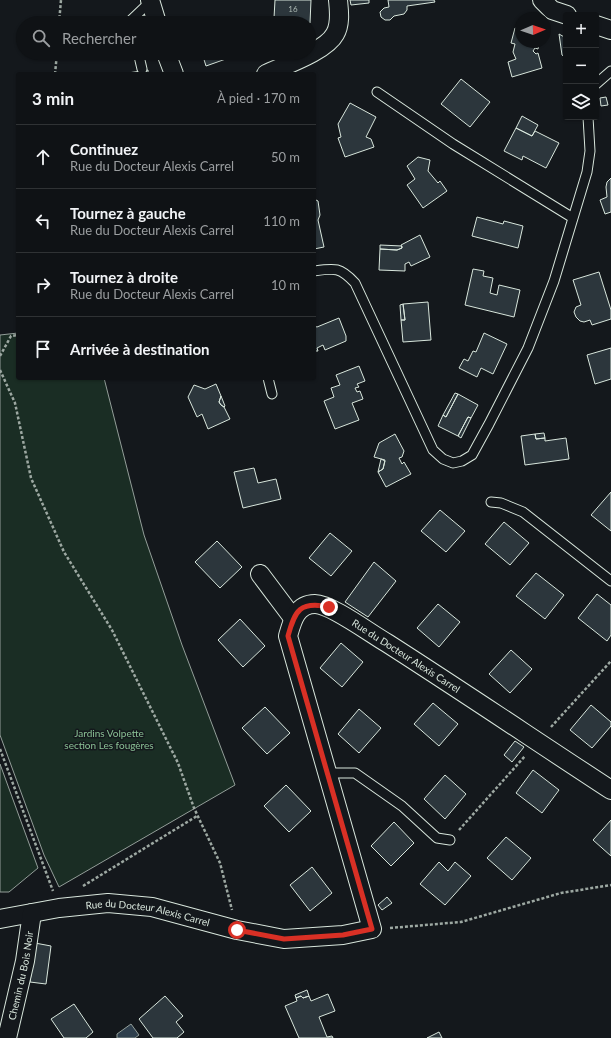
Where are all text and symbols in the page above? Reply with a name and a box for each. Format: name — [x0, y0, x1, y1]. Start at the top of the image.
house number: 16 — [288, 4, 298, 14]
north arrow — [515, 12, 551, 48]
map controls — [563, 12, 599, 120]
button: + — [563, 12, 599, 48]
search box — [16, 16, 316, 60]
icon: search — [30, 27, 52, 49]
text: Rechercher — [62, 29, 136, 47]
button: − — [563, 48, 599, 84]
button: layers — [563, 84, 599, 120]
text: 3 min — [32, 88, 74, 109]
text: À pied · 170 m — [217, 90, 300, 106]
text: Continuez — [70, 140, 138, 158]
icon: ahead — [32, 146, 54, 168]
text: 50 m — [271, 149, 300, 165]
text: Rue du Docteur Alexis Carrel — [70, 158, 234, 174]
text: Tournez à gauche — [70, 204, 186, 222]
icon: left — [32, 210, 54, 232]
text: 110 m — [263, 213, 300, 229]
text: Rue du Docteur Alexis Carrel — [70, 222, 234, 238]
text: Tournez à droite — [70, 268, 178, 286]
icon: right — [32, 274, 54, 296]
text: 10 m — [271, 277, 300, 293]
text: Rue du Docteur Alexis Carrel — [70, 286, 234, 302]
icon: arrive — [32, 338, 54, 360]
text: Arrivée à destination — [70, 340, 209, 358]
route end — [320, 598, 338, 616]
street label: Rue du Docteur Alexis Carrel — [350, 616, 463, 695]
park label: Jardins Volpette section Les fougères — [64, 727, 154, 751]
street label: Rue du Docteur Alexis Carrel — [85, 897, 211, 928]
route start — [228, 921, 246, 939]
street label: Chemin du Bois Noir — [5, 930, 35, 1021]

